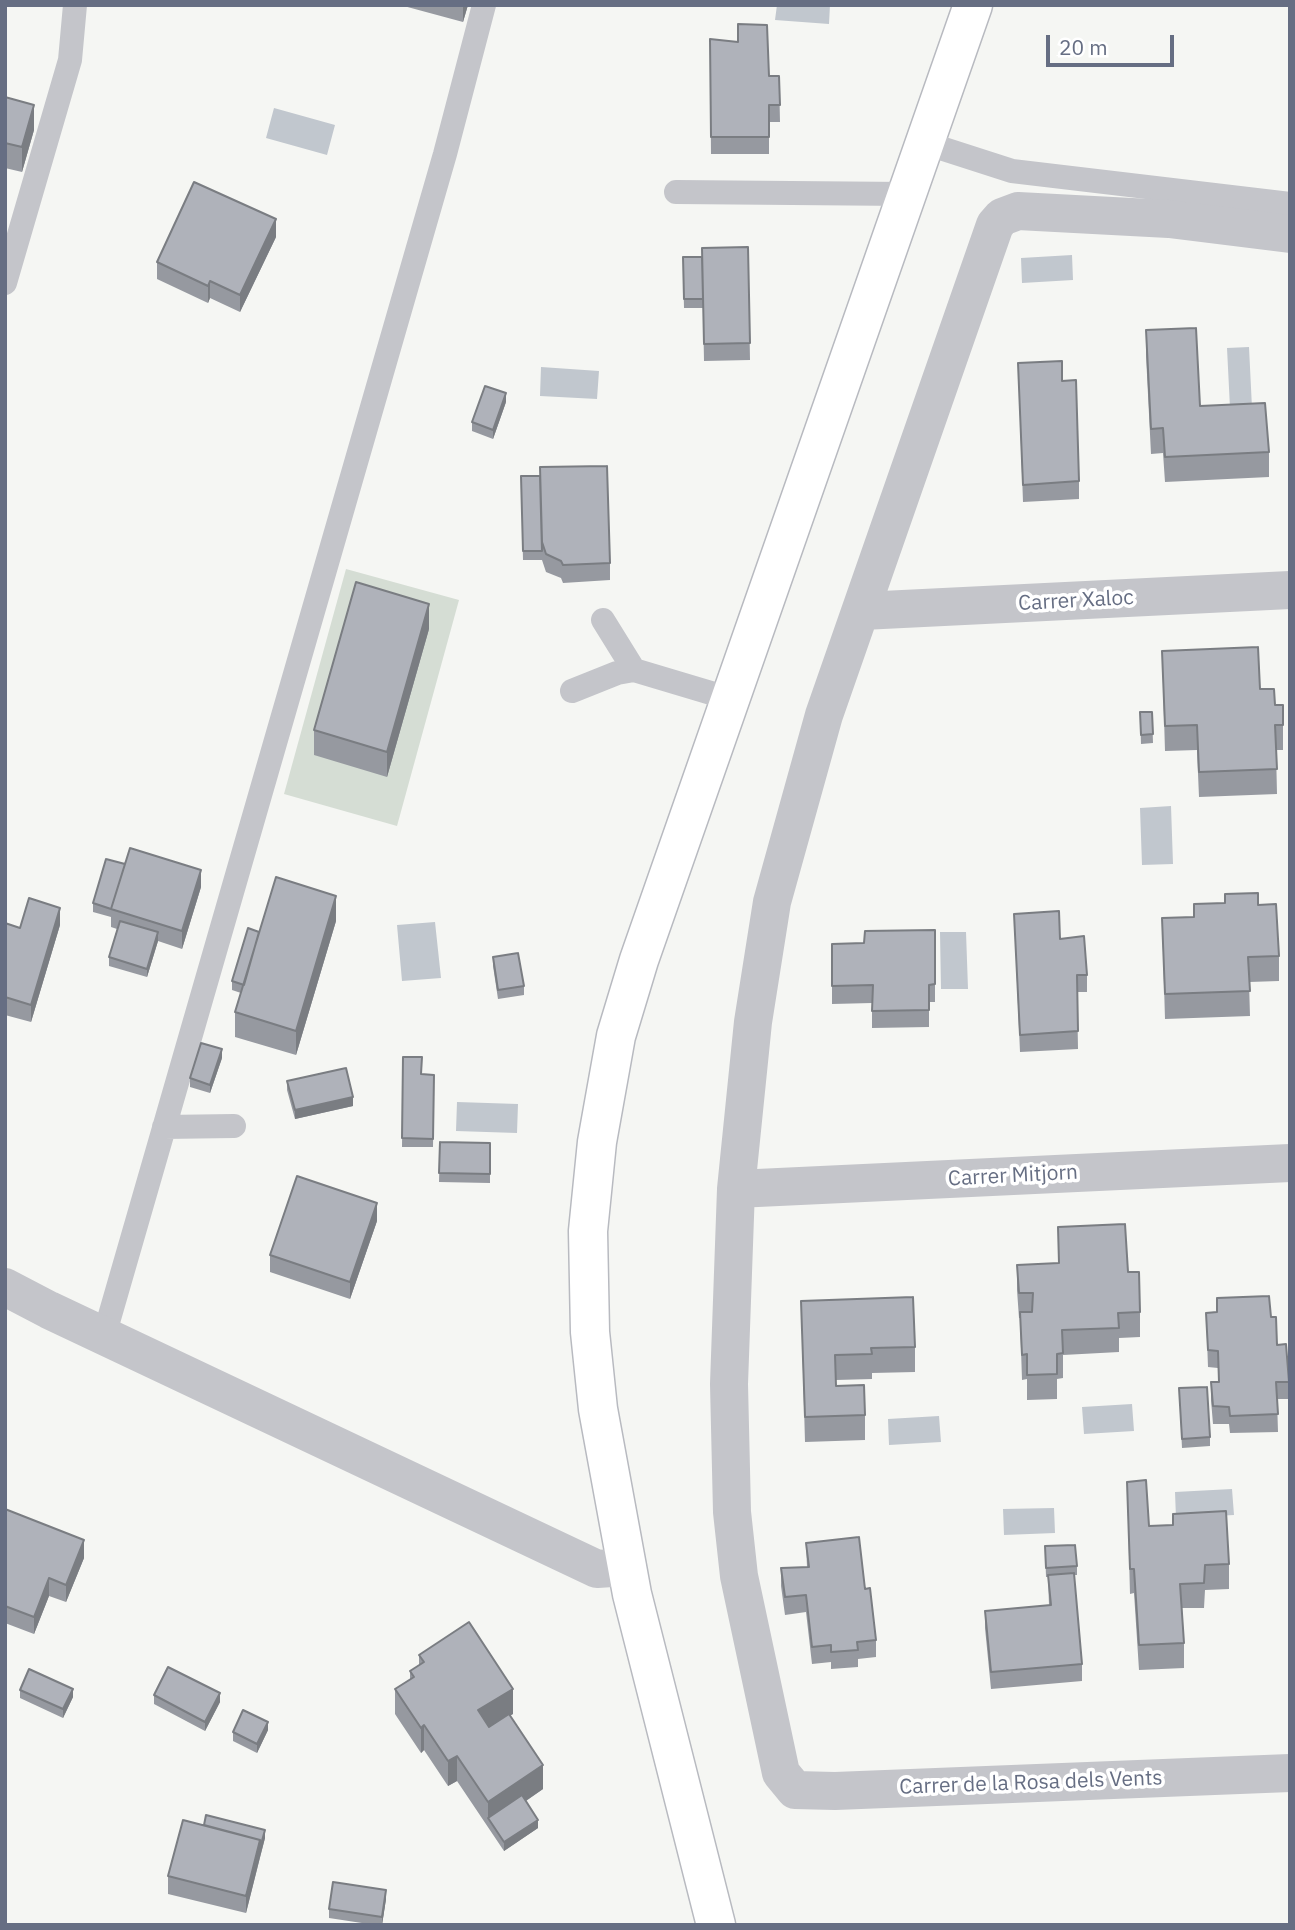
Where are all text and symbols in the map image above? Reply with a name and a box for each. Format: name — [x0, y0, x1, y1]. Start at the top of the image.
scale bar — [1050, 21, 1178, 65]
text: 20 m — [1059, 33, 1108, 61]
street label: Carrer Xaloc — [1018, 585, 1134, 617]
street label: Carrer Mitjorn — [947, 1160, 1079, 1192]
street label: Carrer de la Rosa dels Vents — [899, 1766, 1163, 1800]

